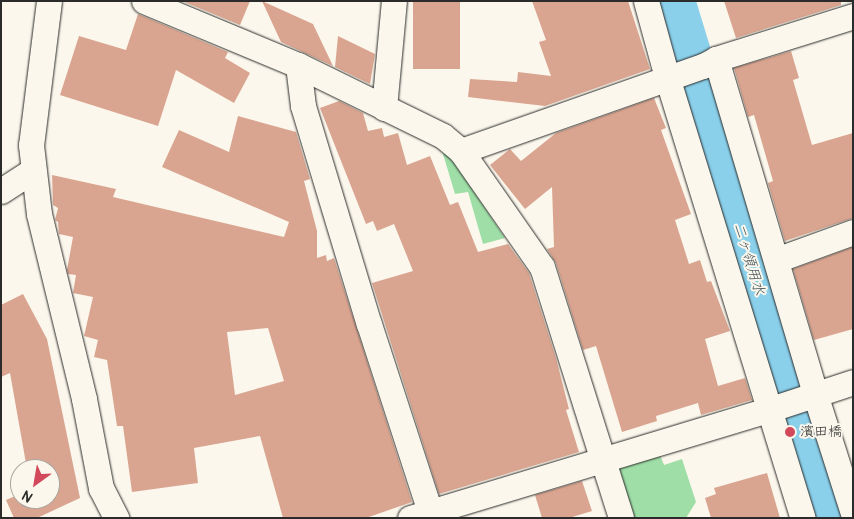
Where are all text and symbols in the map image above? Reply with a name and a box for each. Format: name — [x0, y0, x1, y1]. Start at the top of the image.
water label: 二ヶ領用水 — [729, 221, 769, 297]
place label: 濱田橋 — [800, 424, 842, 440]
marker: 濱田橋 — [784, 426, 796, 438]
north arrow — [10, 459, 60, 509]
text: N — [19, 487, 36, 506]

